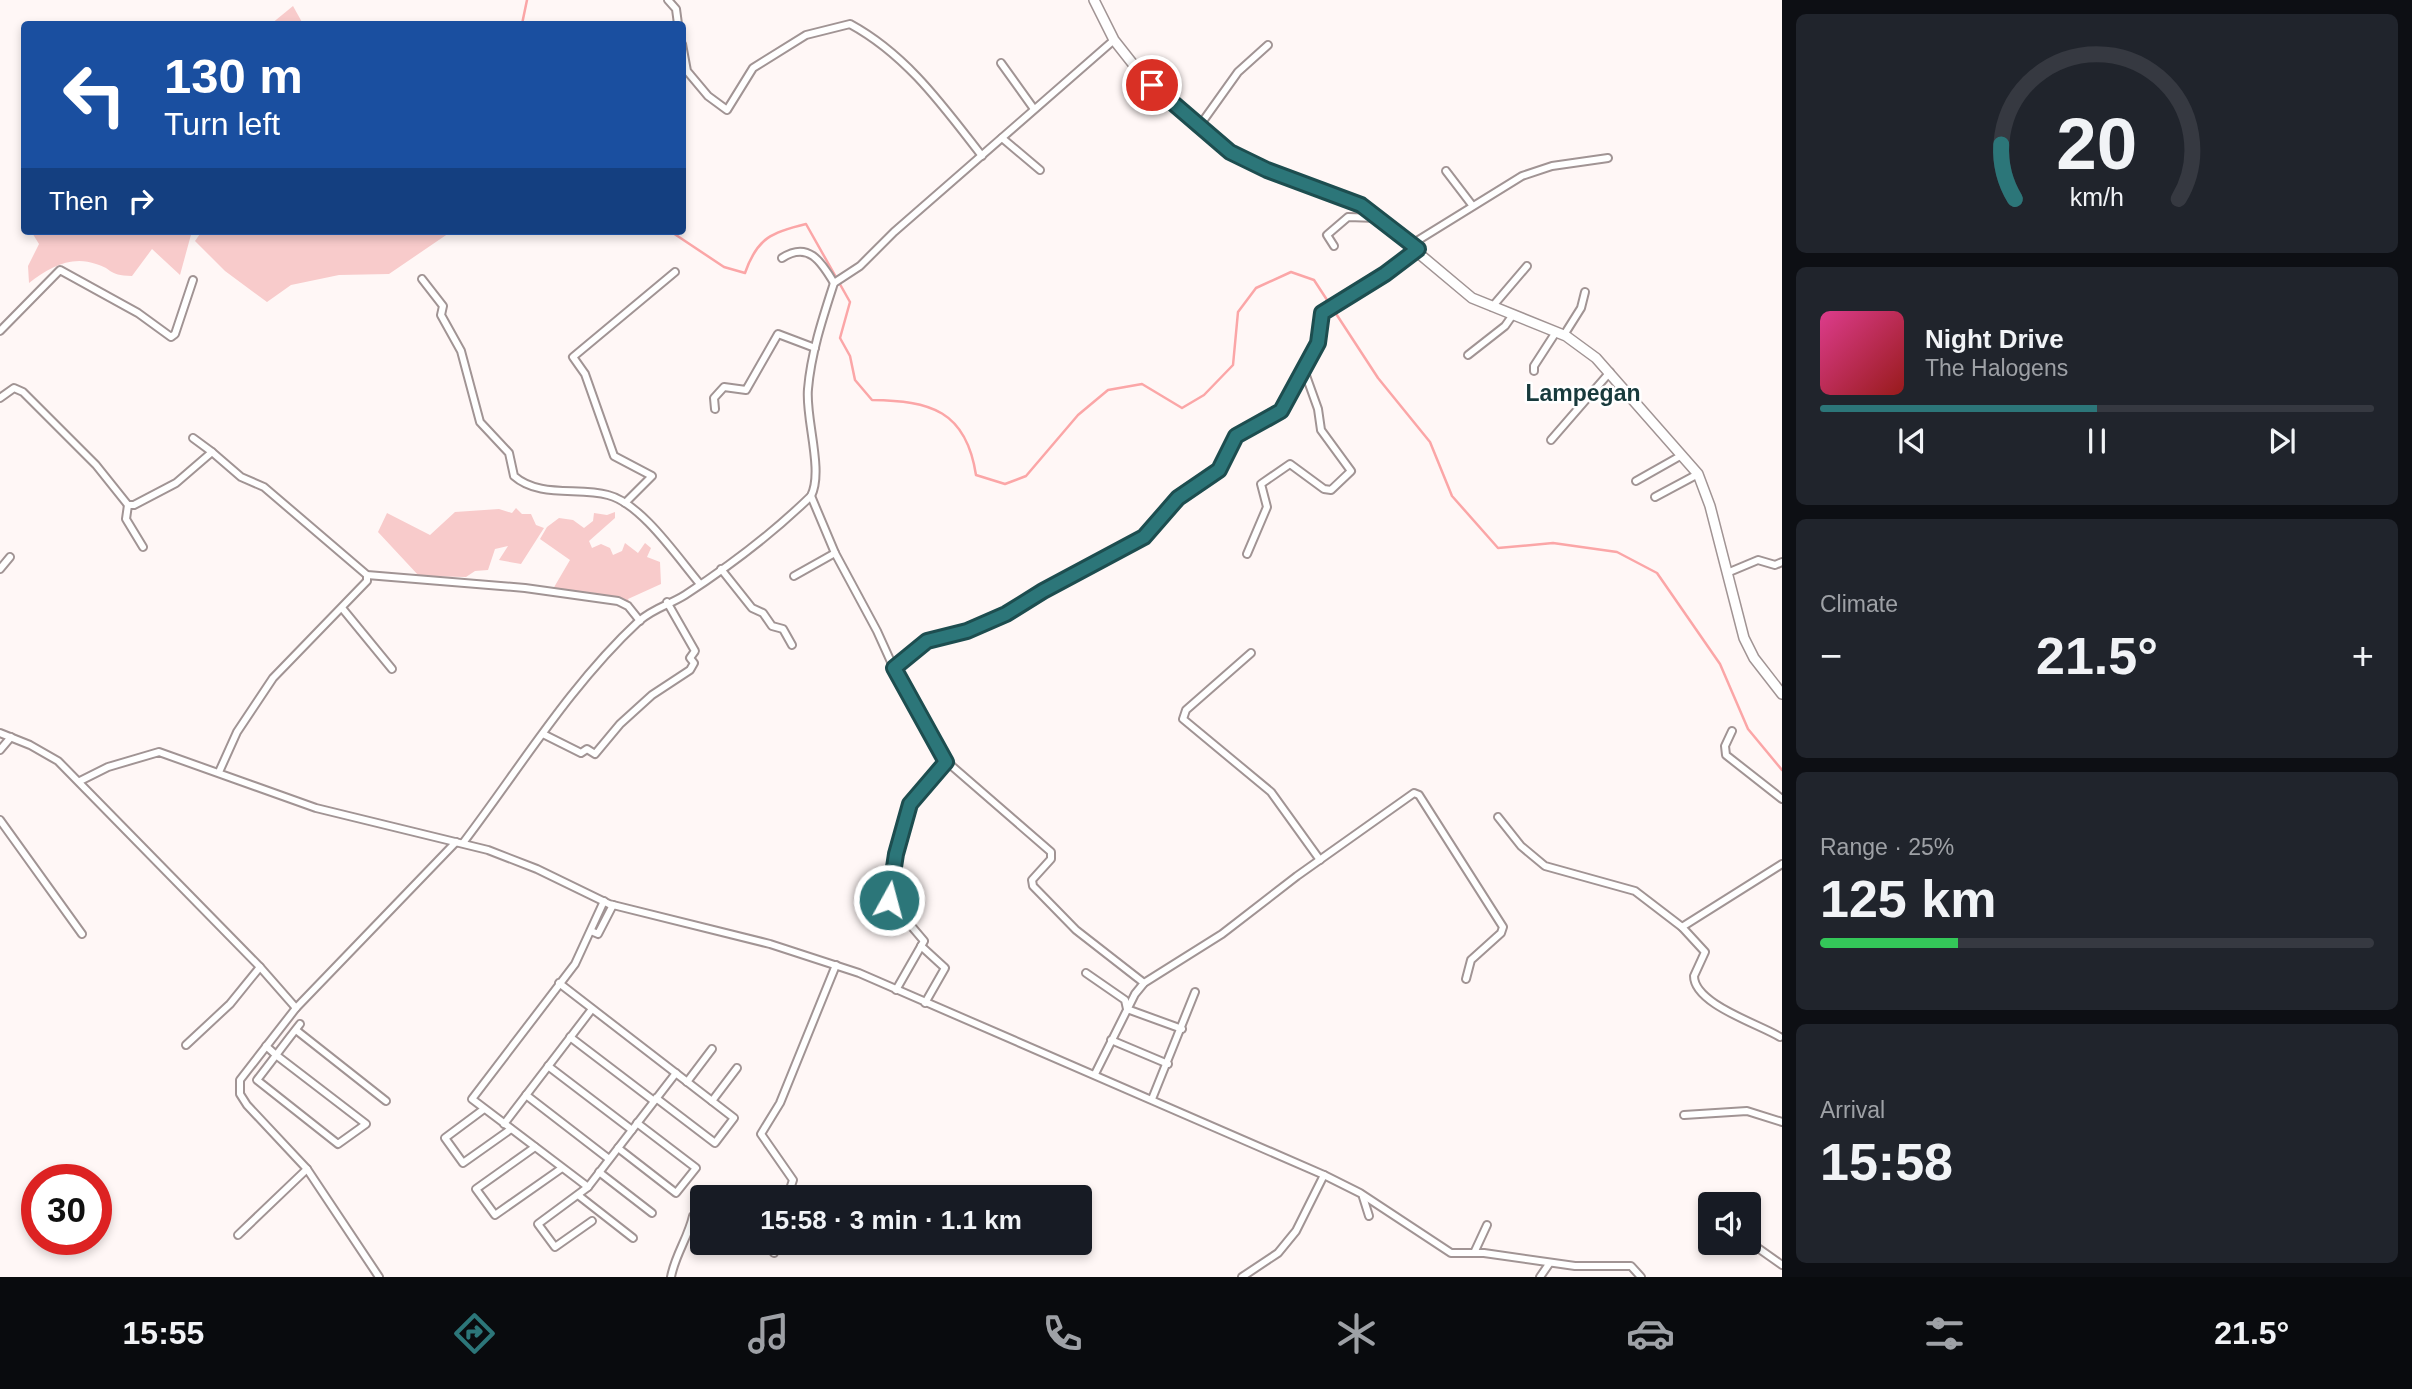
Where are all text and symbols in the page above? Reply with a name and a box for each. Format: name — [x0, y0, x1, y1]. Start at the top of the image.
icon: left — [49, 49, 140, 140]
text: 130 m — [164, 49, 303, 103]
pin — [1122, 55, 1182, 115]
icon: arrive — [1133, 66, 1171, 104]
text: 20 — [2057, 104, 2137, 185]
text: Turn left — [164, 106, 280, 142]
icon: right — [122, 182, 160, 220]
text: km/h — [2070, 183, 2124, 211]
text: Then — [49, 186, 108, 216]
text: Night Drive — [1925, 324, 2064, 354]
text: The Halogens — [1925, 355, 2068, 381]
district label: Lampegan — [1525, 380, 1641, 406]
icon: previous — [1893, 422, 1931, 460]
icon: pause — [2078, 422, 2116, 460]
icon: next — [2263, 422, 2301, 460]
text: Climate — [1820, 591, 1898, 617]
text: 21.5° — [2036, 627, 2158, 685]
text: − — [1820, 635, 1842, 677]
text: + — [2352, 635, 2374, 677]
text: Range · 25% — [1820, 834, 1954, 860]
position arrow — [852, 863, 926, 937]
text: 125 km — [1820, 870, 1996, 928]
text: Arrival — [1820, 1097, 1885, 1123]
text: 15:58 — [1820, 1133, 1953, 1191]
speed limit sign: 30 — [21, 1164, 112, 1255]
map controls — [1698, 1192, 1761, 1255]
button: sound — [1698, 1192, 1761, 1255]
text: 15:58 · 3 min · 1.1 km — [760, 1205, 1022, 1235]
icon: directions — [450, 1309, 499, 1358]
icon: music — [744, 1309, 793, 1358]
icon: phone — [1038, 1309, 1087, 1358]
icon: climate — [1332, 1309, 1381, 1358]
icon: car — [1626, 1309, 1675, 1358]
icon: filters — [1920, 1309, 1969, 1358]
text: 15:55 — [123, 1315, 204, 1351]
text: 21.5° — [2214, 1315, 2289, 1351]

